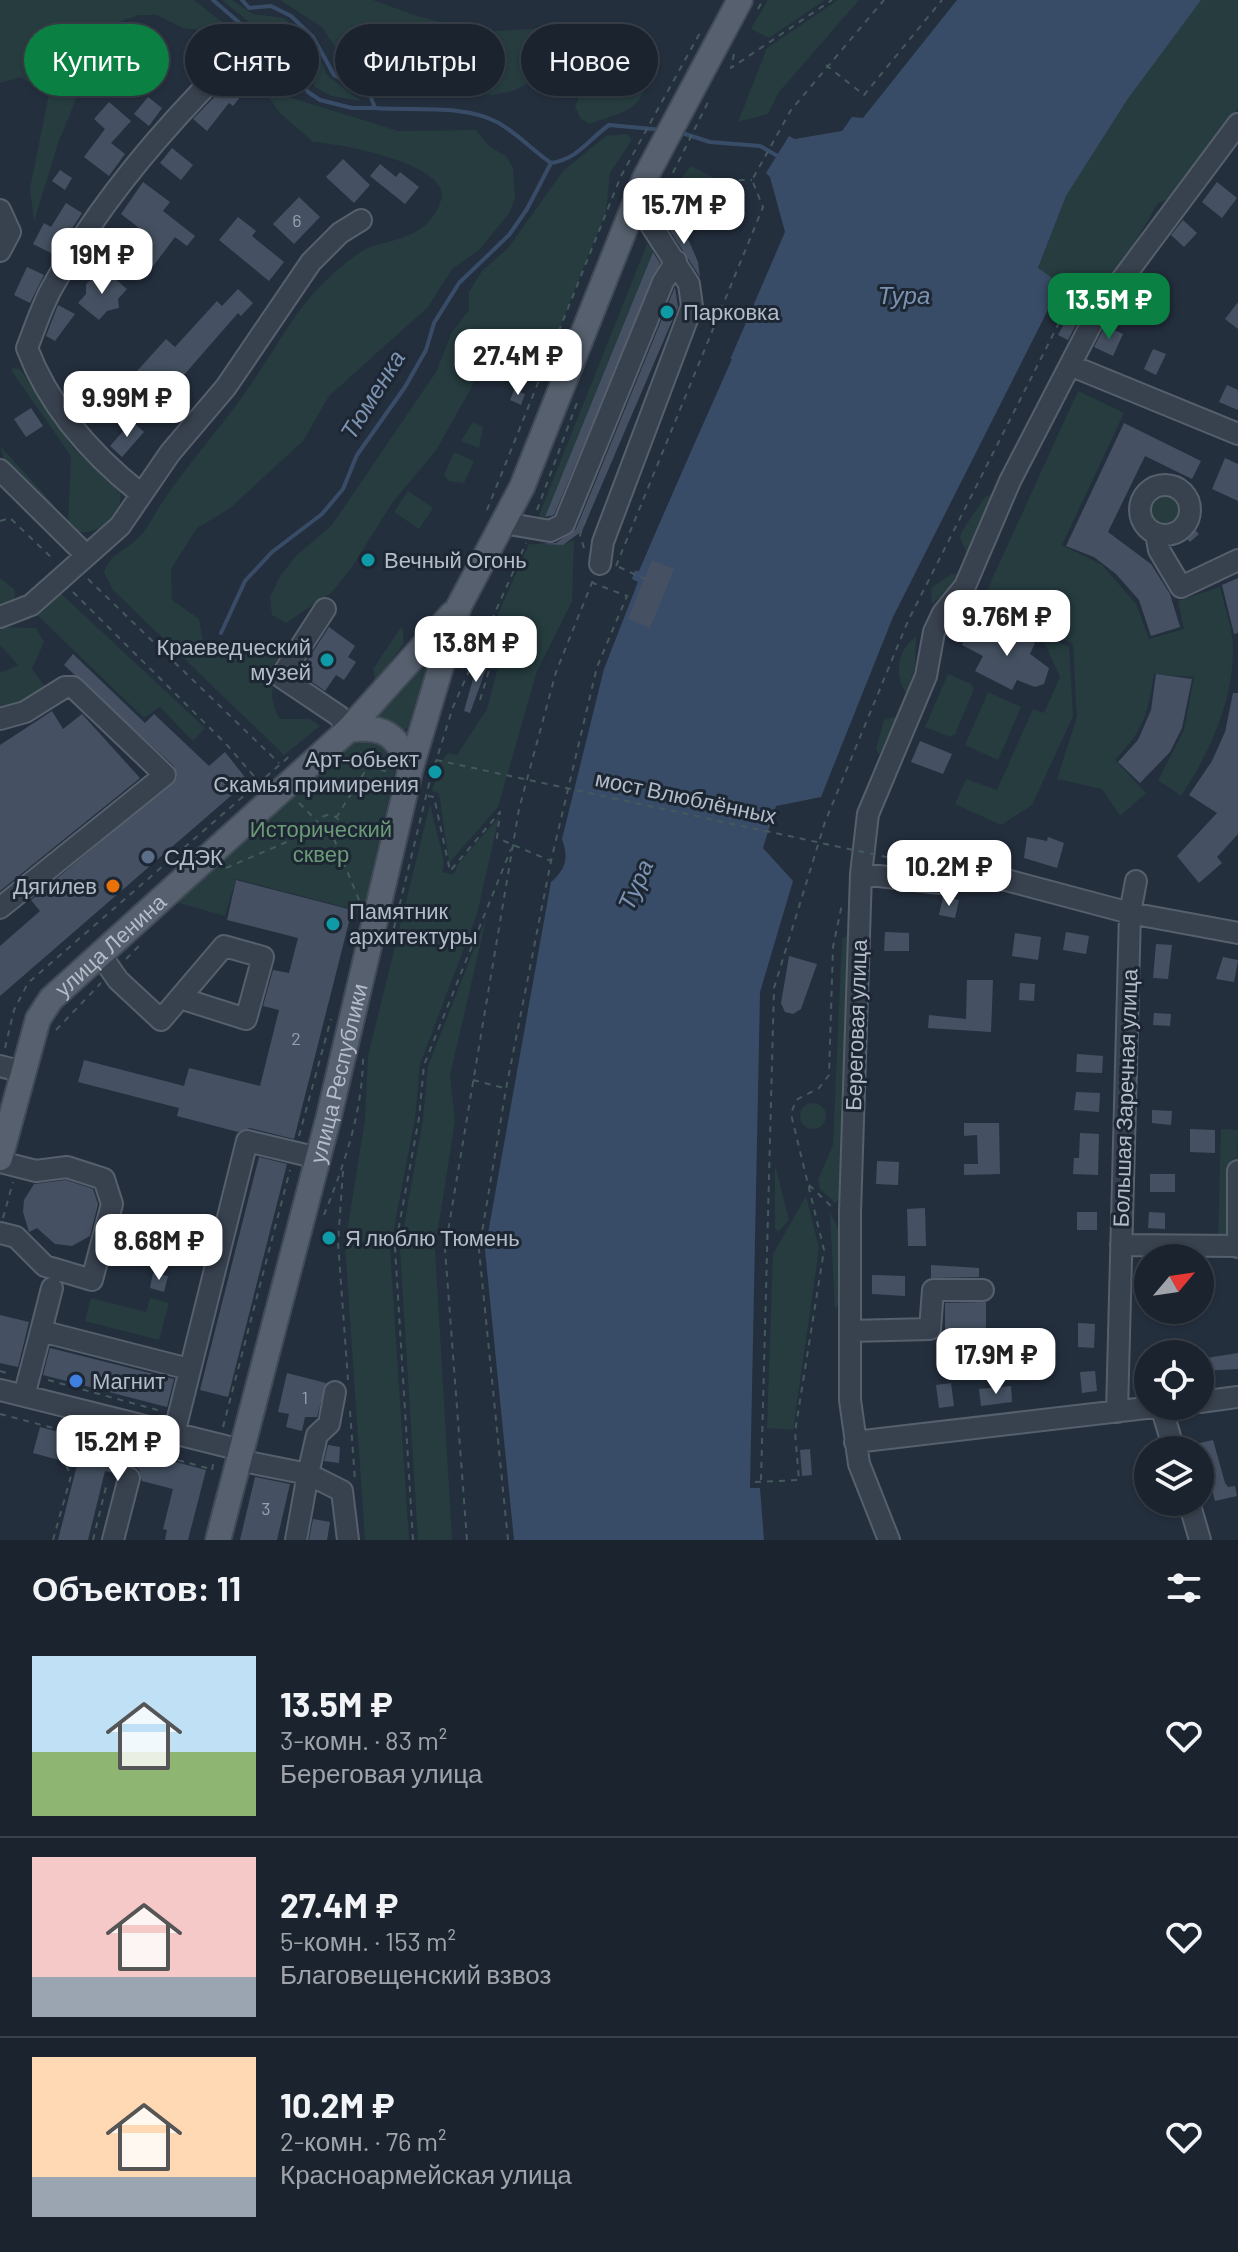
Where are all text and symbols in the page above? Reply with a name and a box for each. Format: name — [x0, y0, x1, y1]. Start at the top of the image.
chip: Купить — [24, 24, 169, 96]
chip: Снять — [185, 24, 319, 96]
chip: Фильтры — [335, 24, 505, 96]
chip: Новое — [521, 24, 658, 96]
pin: 15.7M ₽ — [610, 178, 758, 246]
text: 15.7M ₽ — [641, 188, 727, 219]
house number: 6 — [292, 209, 302, 231]
pin: 19M ₽ — [46, 228, 158, 296]
text: 19M ₽ — [69, 238, 135, 269]
pin: 13.5M ₽ — [1035, 273, 1183, 341]
water label: Тура — [878, 280, 930, 309]
text: 13.5M ₽ — [1066, 283, 1152, 314]
place label: Парковка — [683, 298, 780, 325]
marker: Парковка — [658, 303, 676, 321]
pin: 27.4M ₽ — [444, 329, 592, 397]
text: 27.4M ₽ — [473, 339, 563, 370]
water label: Тюменка — [333, 344, 410, 444]
pin: 9.99M ₽ — [53, 371, 201, 439]
text: 9.99M ₽ — [82, 381, 172, 412]
place label: Вечный Огонь — [384, 546, 527, 572]
marker: Вечный Огонь — [359, 551, 377, 569]
pin: 9.76M ₽ — [933, 590, 1081, 658]
text: 9.76M ₽ — [962, 600, 1052, 631]
pin: 13.8M ₽ — [402, 616, 550, 684]
text: 13.8M ₽ — [433, 626, 519, 657]
place label: Краеведческий музей — [157, 633, 311, 685]
marker: Краеведческий музей — [318, 651, 336, 669]
place label: Арт-обьект Скамья примирения — [213, 745, 419, 797]
marker: Арт-обьект Скамья примирения — [426, 763, 444, 781]
street label: мост Влюблённых — [593, 764, 779, 828]
park label: Исторический сквер — [250, 815, 392, 867]
pin: 10.2M ₽ — [875, 840, 1023, 908]
place label: СДЭК — [164, 843, 223, 870]
marker: СДЭК — [139, 848, 157, 866]
text: 10.2M ₽ — [905, 850, 993, 881]
water label: Тура — [611, 854, 659, 914]
place label: Дягилев — [13, 872, 97, 899]
marker: Дягилев — [104, 877, 122, 895]
street label: улица Ленина — [49, 887, 171, 1002]
place label: Памятник архитектуры — [349, 897, 478, 949]
marker: Памятник архитектуры — [324, 915, 342, 933]
street label: Береговая улица — [839, 938, 872, 1111]
street label: Большая Заречная улица — [1106, 968, 1143, 1228]
street label: улица Республики — [303, 981, 372, 1166]
house number: 2 — [291, 1027, 301, 1049]
pin: 8.68M ₽ — [85, 1214, 233, 1282]
text: 8.68M ₽ — [113, 1224, 205, 1255]
place label: Я люблю Тюмень — [345, 1224, 520, 1250]
marker: Я люблю Тюмень — [320, 1229, 338, 1247]
north arrow — [1134, 1244, 1214, 1324]
map controls — [1134, 1244, 1214, 1516]
pin: 17.9M ₽ — [922, 1328, 1070, 1396]
text: 17.9M ₽ — [954, 1338, 1038, 1369]
button: locate — [1134, 1340, 1214, 1420]
place label: Магнит — [92, 1367, 165, 1393]
marker: Магнит — [67, 1372, 85, 1390]
house number: 1 — [302, 1386, 308, 1408]
pin: 15.2M ₽ — [44, 1415, 192, 1483]
text: 15.2M ₽ — [75, 1425, 161, 1456]
button: layers — [1134, 1436, 1214, 1516]
house number: 3 — [261, 1497, 271, 1519]
icon: filters — [1162, 1566, 1206, 1610]
text: Объектов: 11 — [32, 1567, 241, 1608]
text: 13.5M ₽ — [280, 1683, 393, 1724]
icon: home — [96, 1688, 192, 1784]
icon: heart — [1162, 1714, 1206, 1758]
text: 3-комн. · 83 m² — [280, 1724, 447, 1755]
text: Береговая улица — [280, 1757, 483, 1788]
text: 27.4M ₽ — [280, 1884, 398, 1925]
icon: home — [96, 1889, 192, 1985]
icon: heart — [1162, 1915, 1206, 1959]
text: 5-комн. · 153 m² — [280, 1925, 456, 1956]
text: Благовещенский взвоз — [280, 1958, 551, 1989]
text: 10.2M ₽ — [280, 2084, 395, 2125]
icon: home — [96, 2089, 192, 2185]
icon: heart — [1162, 2115, 1206, 2159]
text: 2-комн. · 76 m² — [280, 2125, 447, 2156]
text: Красноармейская улица — [280, 2158, 572, 2189]

